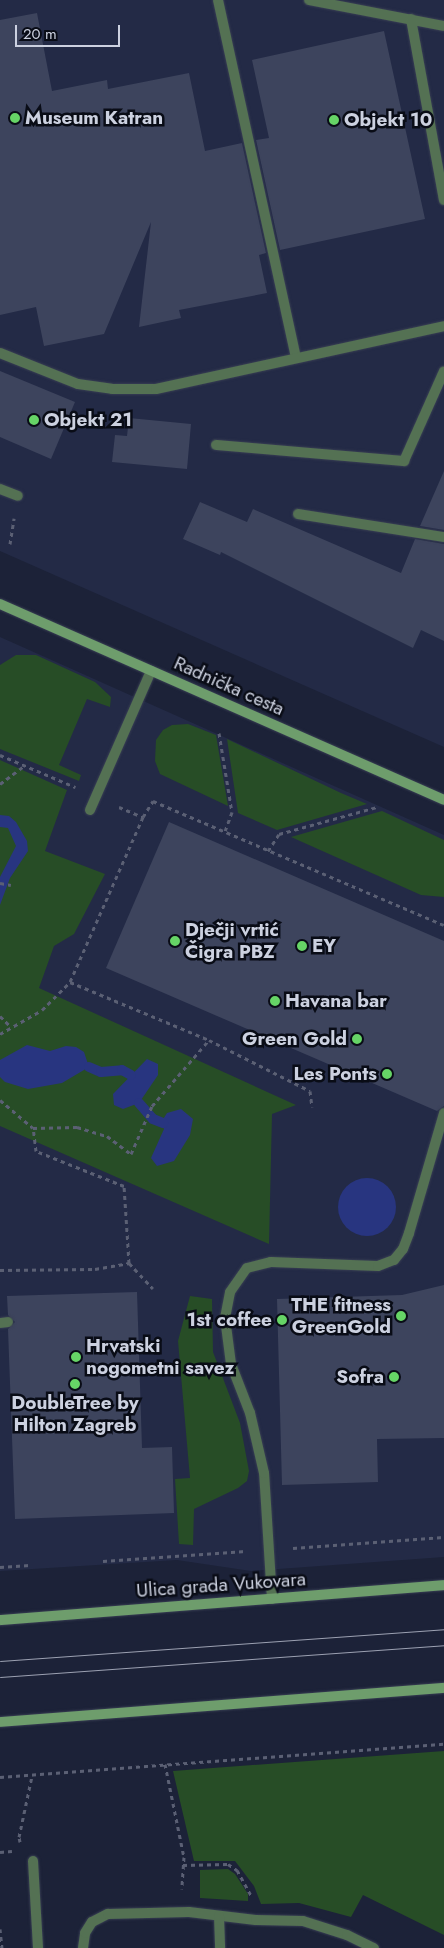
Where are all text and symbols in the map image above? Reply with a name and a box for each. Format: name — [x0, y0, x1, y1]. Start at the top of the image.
scale bar — [18, 15, 122, 47]
text: 20 m — [23, 23, 57, 45]
place label: Museum Katran — [25, 107, 163, 129]
place label: Objekt 10 — [344, 109, 432, 131]
marker: Museum Katran — [9, 112, 21, 124]
marker: Objekt 10 — [328, 114, 340, 126]
place label: Objekt 21 — [44, 409, 132, 431]
marker: Objekt 21 — [28, 414, 40, 426]
street label: Radnička cesta — [170, 652, 288, 720]
place label: Dječji vrtić Čigra PBZ — [185, 919, 279, 963]
marker: Dječji vrtić Čigra PBZ — [169, 935, 181, 947]
place label: EY — [312, 935, 336, 957]
marker: EY — [296, 940, 308, 952]
place label: Havana bar — [285, 990, 387, 1012]
marker: Havana bar — [269, 995, 281, 1007]
place label: Green Gold — [242, 1028, 347, 1050]
marker: Green Gold — [351, 1033, 363, 1045]
place label: Les Ponts — [294, 1063, 377, 1085]
marker: Les Ponts — [381, 1068, 393, 1080]
place label: THE fitness GreenGold — [291, 1294, 391, 1338]
place label: 1st coffee — [186, 1309, 272, 1331]
marker: THE fitness GreenGold — [395, 1310, 407, 1322]
marker: 1st coffee — [276, 1314, 288, 1326]
place label: Hrvatski nogometni savez — [86, 1335, 234, 1379]
marker: Hrvatski nogometni savez — [70, 1351, 82, 1363]
place label: Sofra — [336, 1366, 384, 1388]
marker: Sofra — [388, 1371, 400, 1383]
marker: DoubleTree by Hilton Zagreb — [69, 1378, 81, 1390]
place label: DoubleTree by Hilton Zagreb — [11, 1392, 139, 1436]
street label: Ulica grada Vukovara — [136, 1568, 306, 1602]

